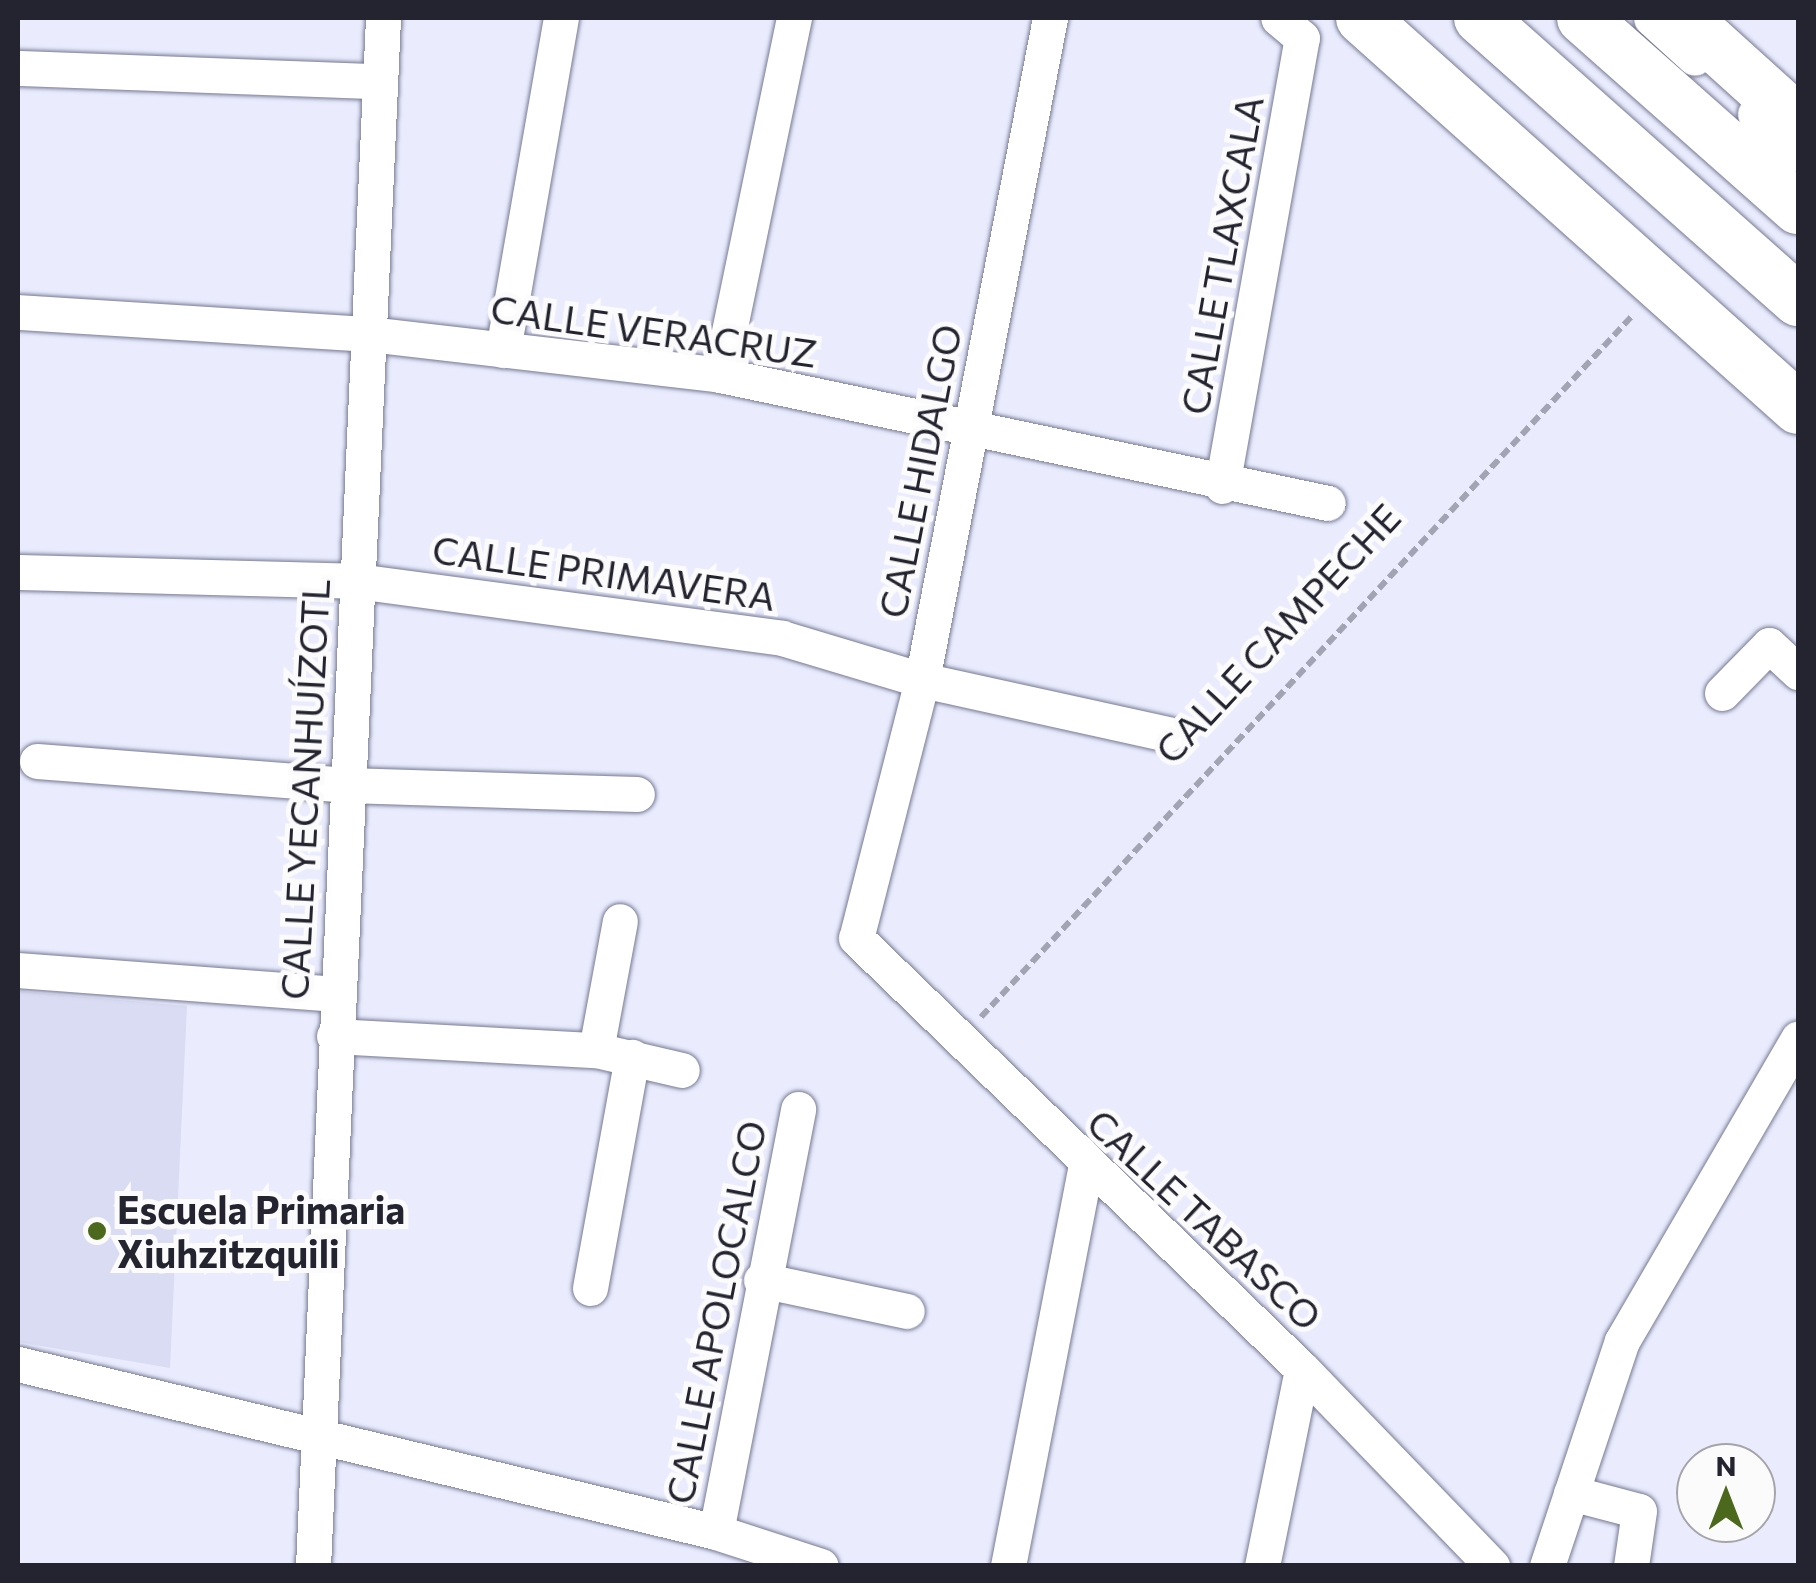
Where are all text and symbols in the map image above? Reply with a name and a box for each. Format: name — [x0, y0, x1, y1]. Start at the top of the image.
street label: CALLE TLAXCALA — [1171, 92, 1271, 418]
street label: CALLE VERACRUZ — [488, 285, 820, 375]
street label: CALLE HIDALGO — [868, 321, 970, 621]
street label: CALLE CAMPECHE — [1145, 494, 1409, 772]
street label: CALLE PRIMAVERA — [430, 525, 778, 619]
street label: CALLE YECANHUÍZOTL — [270, 577, 338, 1001]
street label: CALLE TABASCO — [1079, 1099, 1331, 1339]
street label: CALLE APOLOCALCO — [655, 1117, 775, 1507]
place label: Escuela Primaria Xiuhzitzquili — [117, 1186, 405, 1276]
marker: Escuela Primaria Xiuhzitzquili — [86, 1220, 108, 1242]
north arrow — [1676, 1443, 1776, 1543]
text: N — [1716, 1448, 1737, 1482]

